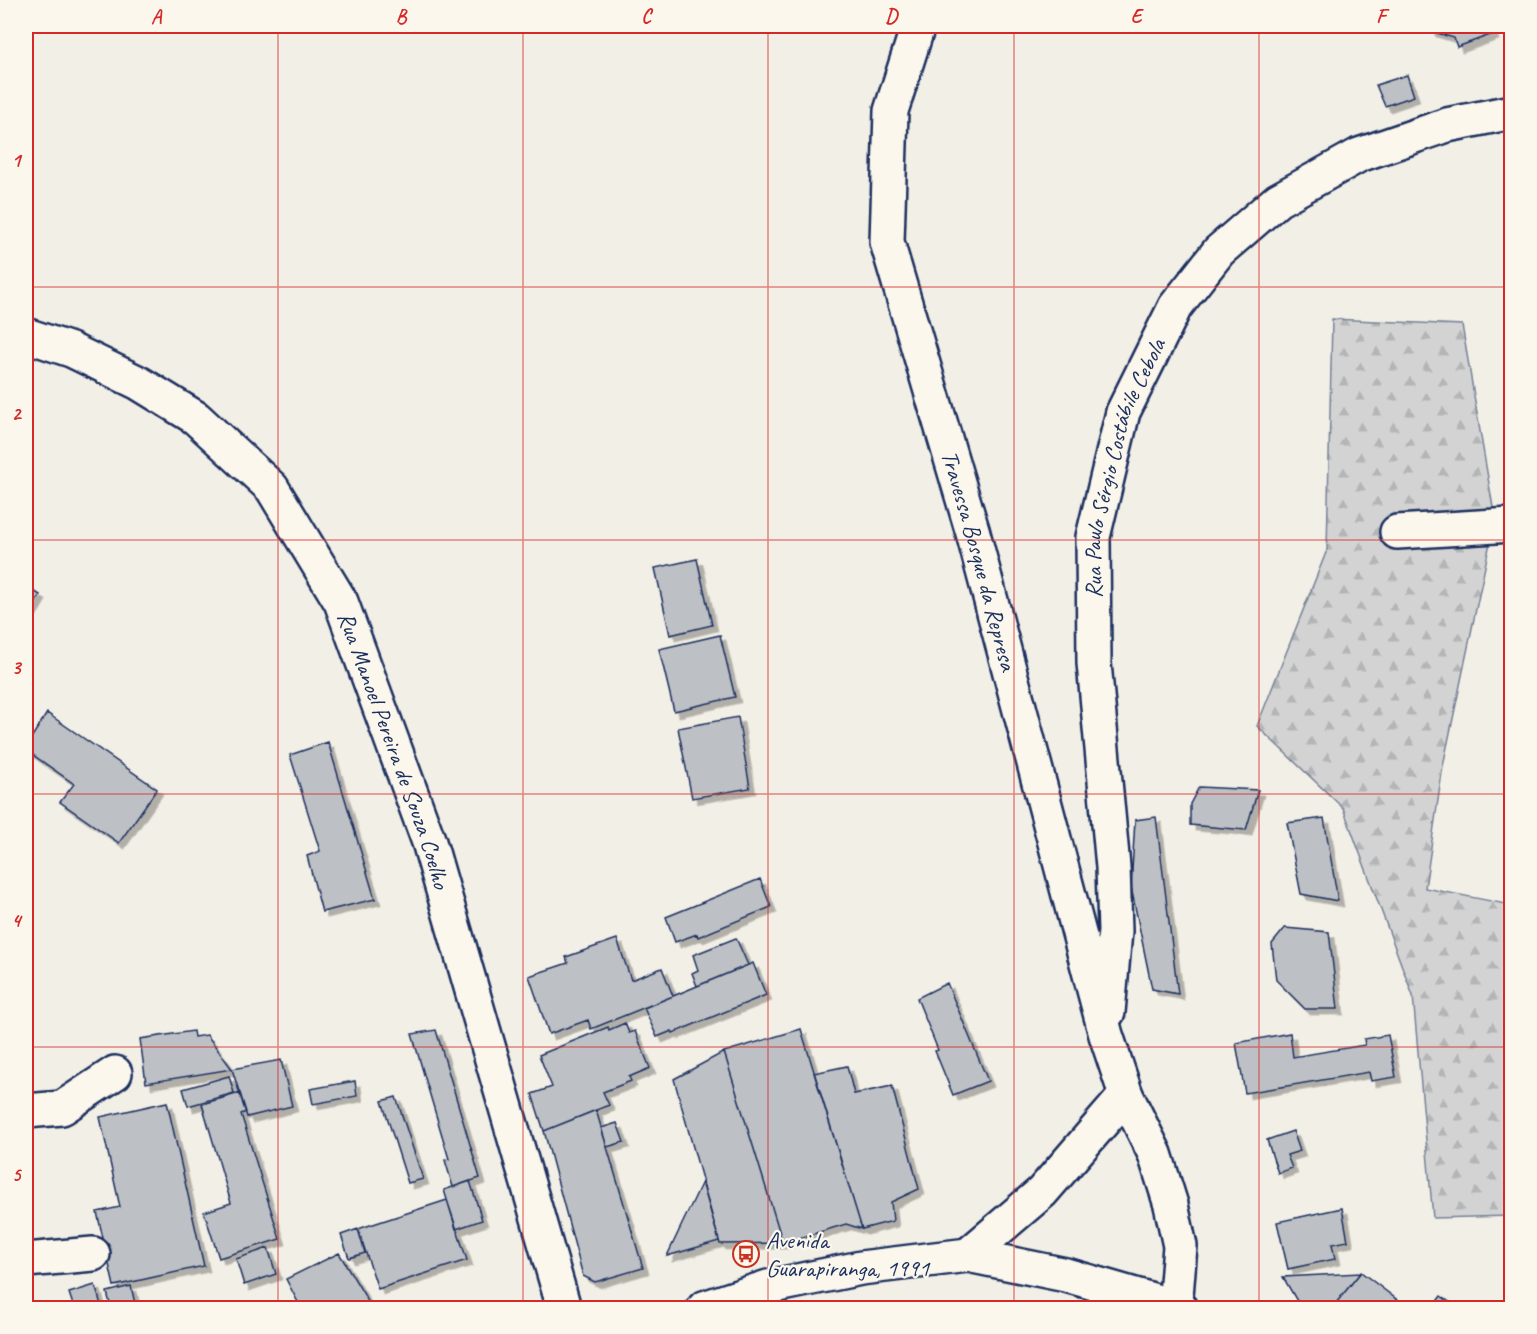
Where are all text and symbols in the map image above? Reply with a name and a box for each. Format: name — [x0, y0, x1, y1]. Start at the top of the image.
text: A — [151, 4, 163, 29]
text: B — [396, 4, 408, 29]
text: C — [641, 4, 653, 29]
text: D — [885, 4, 899, 29]
text: E — [1131, 4, 1145, 29]
text: F — [1376, 4, 1390, 29]
text: 1 — [12, 148, 23, 173]
street label: Rua Paulo Sérgio Costábile Cebola — [1078, 332, 1173, 598]
text: 2 — [12, 401, 23, 426]
street label: Travessa Bosque da Represa — [934, 447, 1024, 675]
street label: Rua Manoel Pereira de Souza Coelho — [331, 608, 457, 894]
text: 3 — [12, 655, 23, 680]
text: 4 — [12, 908, 24, 933]
text: 5 — [12, 1162, 23, 1187]
place label: Avenida Guarapiranga, 1991 — [766, 1225, 931, 1283]
bus stop icon: Avenida Guarapiranga, 1991 — [731, 1239, 761, 1269]

